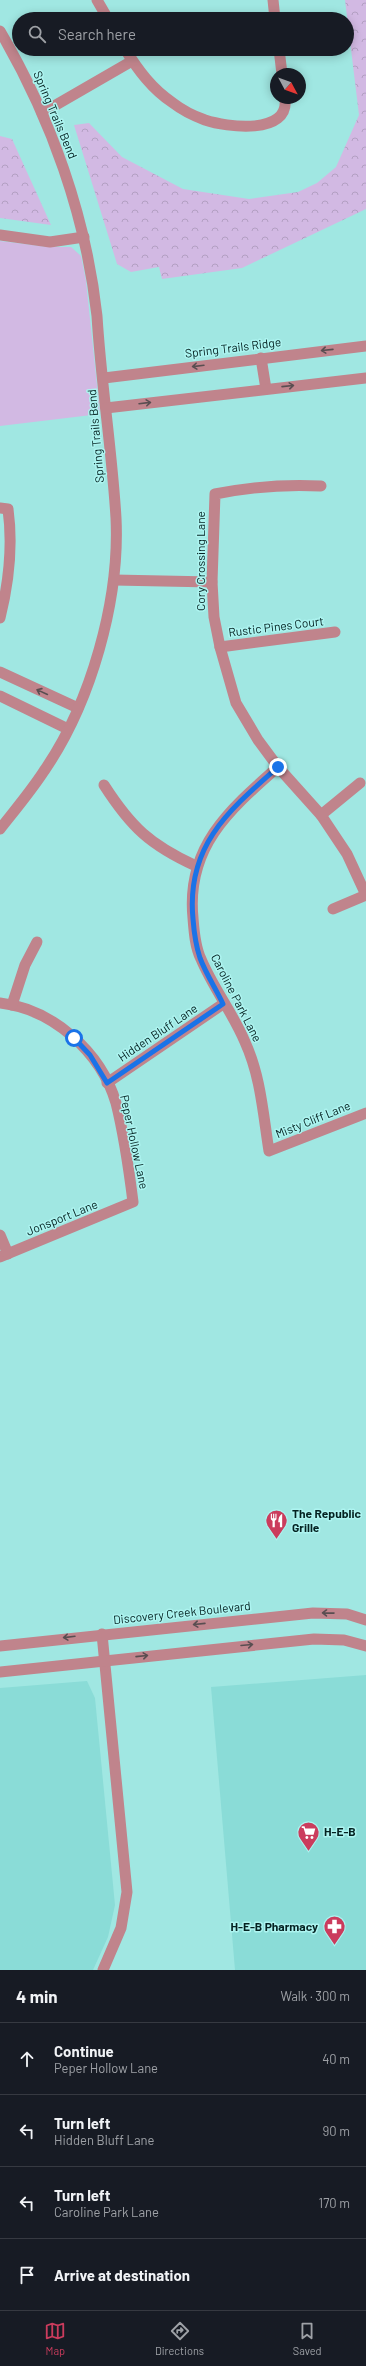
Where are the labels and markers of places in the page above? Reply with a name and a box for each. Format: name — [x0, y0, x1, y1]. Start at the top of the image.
place label: The Republic Grille — [292, 1506, 361, 1534]
restaurant icon: The Republic Grille — [263, 1508, 289, 1541]
supermarket icon: H-E-B — [296, 1819, 322, 1852]
place label: H-E-B — [324, 1824, 356, 1838]
pharmacy icon: H-E-B Pharmacy — [321, 1914, 347, 1947]
place label: H-E-B Pharmacy — [230, 1919, 318, 1933]

